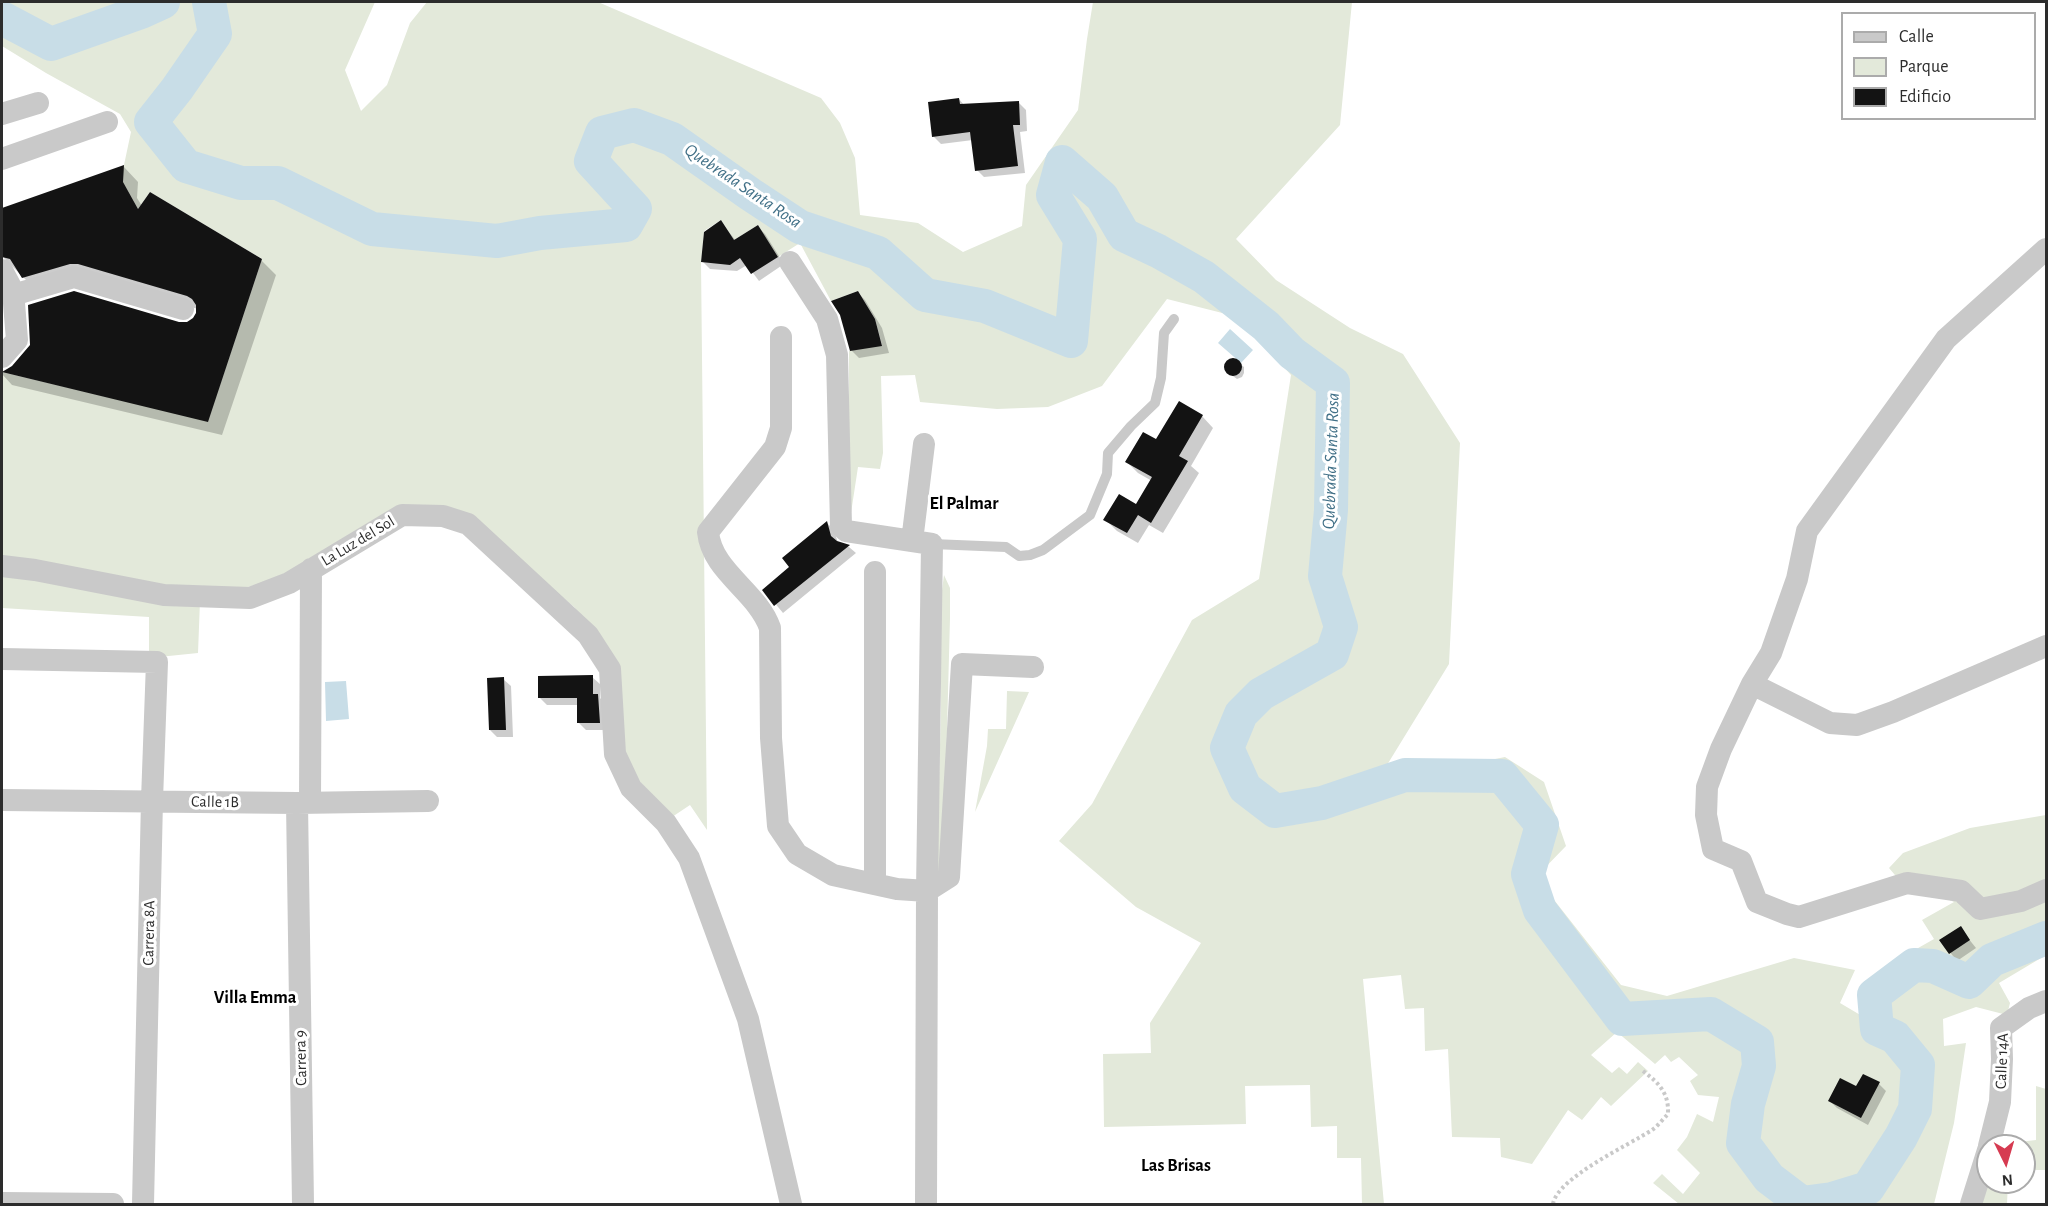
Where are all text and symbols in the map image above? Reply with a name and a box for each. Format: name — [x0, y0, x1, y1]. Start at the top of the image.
legend — [1841, 12, 2036, 120]
text: Calle — [1899, 28, 1934, 46]
text: Parque — [1899, 58, 1948, 76]
text: Edificio — [1899, 88, 1951, 106]
water label: Quebrada Santa Rosa — [680, 139, 806, 233]
water label: Quebrada Santa Rosa — [1318, 392, 1344, 530]
district label: El Palmar — [929, 493, 999, 515]
street label: La Luz del Sol — [318, 512, 398, 570]
street label: Calle 1B — [191, 792, 239, 812]
street label: Carrera 8A — [139, 900, 159, 966]
district label: Villa Emma — [214, 987, 296, 1009]
street label: Carrera 9 — [291, 1030, 311, 1086]
street label: Calle 14A — [1991, 1033, 2013, 1089]
north arrow — [1976, 1134, 2036, 1194]
district label: Las Brisas — [1141, 1155, 1211, 1177]
text: N — [2001, 1171, 2014, 1188]

